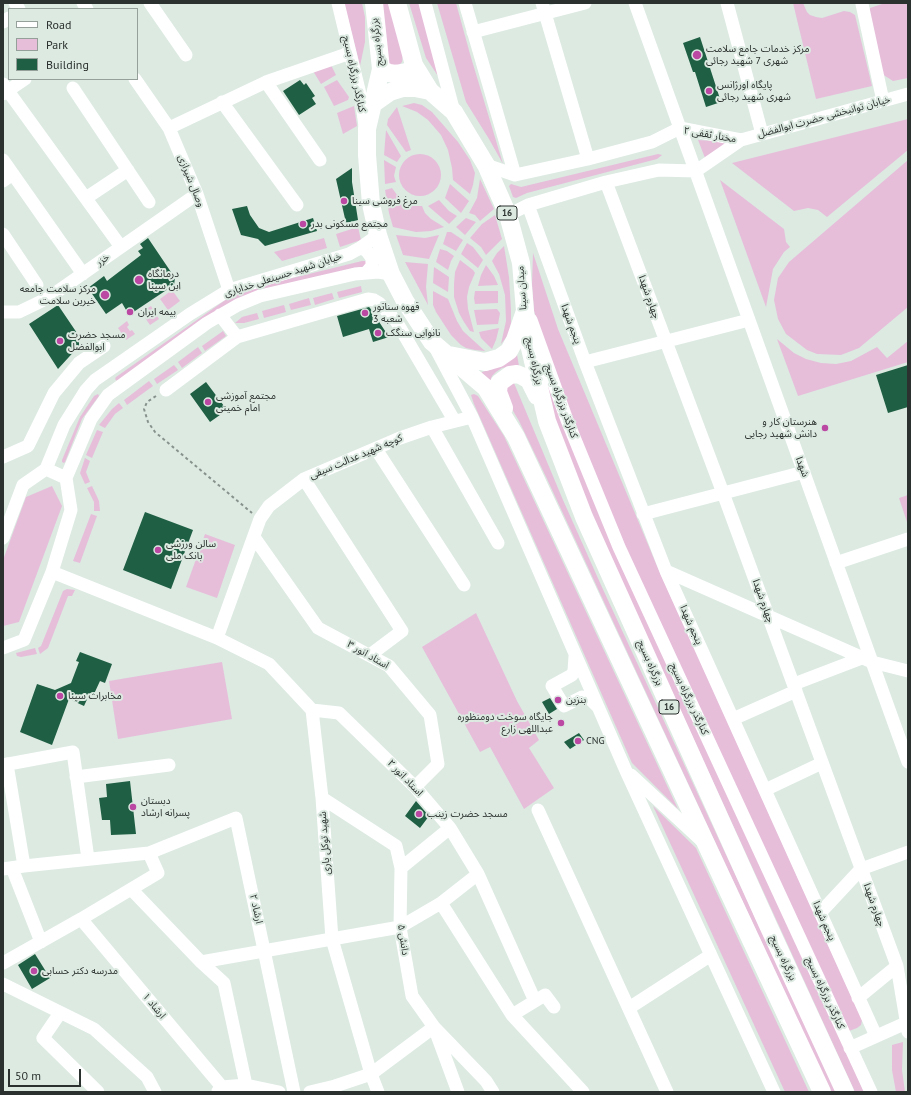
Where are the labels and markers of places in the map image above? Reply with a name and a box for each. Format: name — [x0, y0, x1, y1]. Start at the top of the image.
place label: مرکز خدمات جامع سلامت شهری 7 شهید رجائی — [706, 43, 810, 66]
marker: مرکز خدمات جامع سلامت شهری 7 شهید رجائی — [691, 49, 703, 61]
place label: پایگاه اورژانس شهری شهید رجائی — [717, 79, 791, 102]
marker: پایگاه اورژانس شهری شهید رجائی — [704, 86, 714, 96]
place label: مرغ فروشی سینا — [352, 195, 418, 207]
marker: مرغ فروشی سینا — [339, 196, 349, 206]
place label: مجتمع مسکونی بدر — [311, 218, 388, 230]
marker: مجتمع مسکونی بدر — [298, 219, 308, 229]
place label: درمانگاه ابن سینا — [148, 268, 181, 292]
marker: درمانگاه ابن سینا — [133, 274, 145, 286]
place label: مرکز سلامت جامعه خیرین سلامت — [20, 283, 96, 306]
marker: مرکز سلامت جامعه خیرین سلامت — [99, 289, 111, 301]
place label: قهوه سناتور شعبه 3 — [373, 301, 420, 324]
place label: بیمه ایران — [138, 306, 176, 318]
marker: بیمه ایران — [125, 307, 135, 317]
marker: قهوه سناتور شعبه 3 — [360, 308, 370, 318]
place label: نانوایی سنگک — [386, 327, 441, 339]
marker: نانوایی سنگک — [373, 328, 383, 338]
place label: مسجد حضرت ابوالفضل — [68, 329, 125, 352]
marker: مسجد حضرت ابوالفضل — [55, 336, 65, 346]
place label: مجتمع آموزشی امام خمینی — [216, 390, 276, 414]
marker: مجتمع آموزشی امام خمینی — [203, 397, 213, 407]
place label: هنرستان کار و دانش شهید رجایی — [745, 416, 817, 440]
marker: هنرستان کار و دانش شهید رجایی — [820, 423, 830, 433]
place label: سالن ورزشی بانک ملی — [166, 538, 216, 562]
marker: سالن ورزشی بانک ملی — [153, 545, 163, 555]
place label: مخابرات سینا — [68, 690, 122, 702]
marker: مخابرات سینا — [55, 691, 65, 701]
place label: بنزین — [566, 694, 586, 706]
marker: بنزین — [553, 695, 563, 705]
place label: جایگاه سوخت دومنظوره عبداللهی زارع — [457, 711, 553, 734]
marker: جایگاه سوخت دومنظوره عبداللهی زارع — [556, 718, 566, 728]
place label: CNG — [586, 735, 605, 747]
marker: CNG — [573, 736, 583, 746]
place label: دبستان پسرانه ارشاد — [141, 795, 190, 818]
marker: دبستان پسرانه ارشاد — [128, 802, 138, 812]
place label: مسجد حضرت زینب — [427, 808, 508, 820]
marker: مسجد حضرت زینب — [414, 809, 424, 819]
place label: مدرسه دکتر حسابی — [42, 965, 118, 977]
marker: مدرسه دکتر حسابی — [29, 966, 39, 976]

